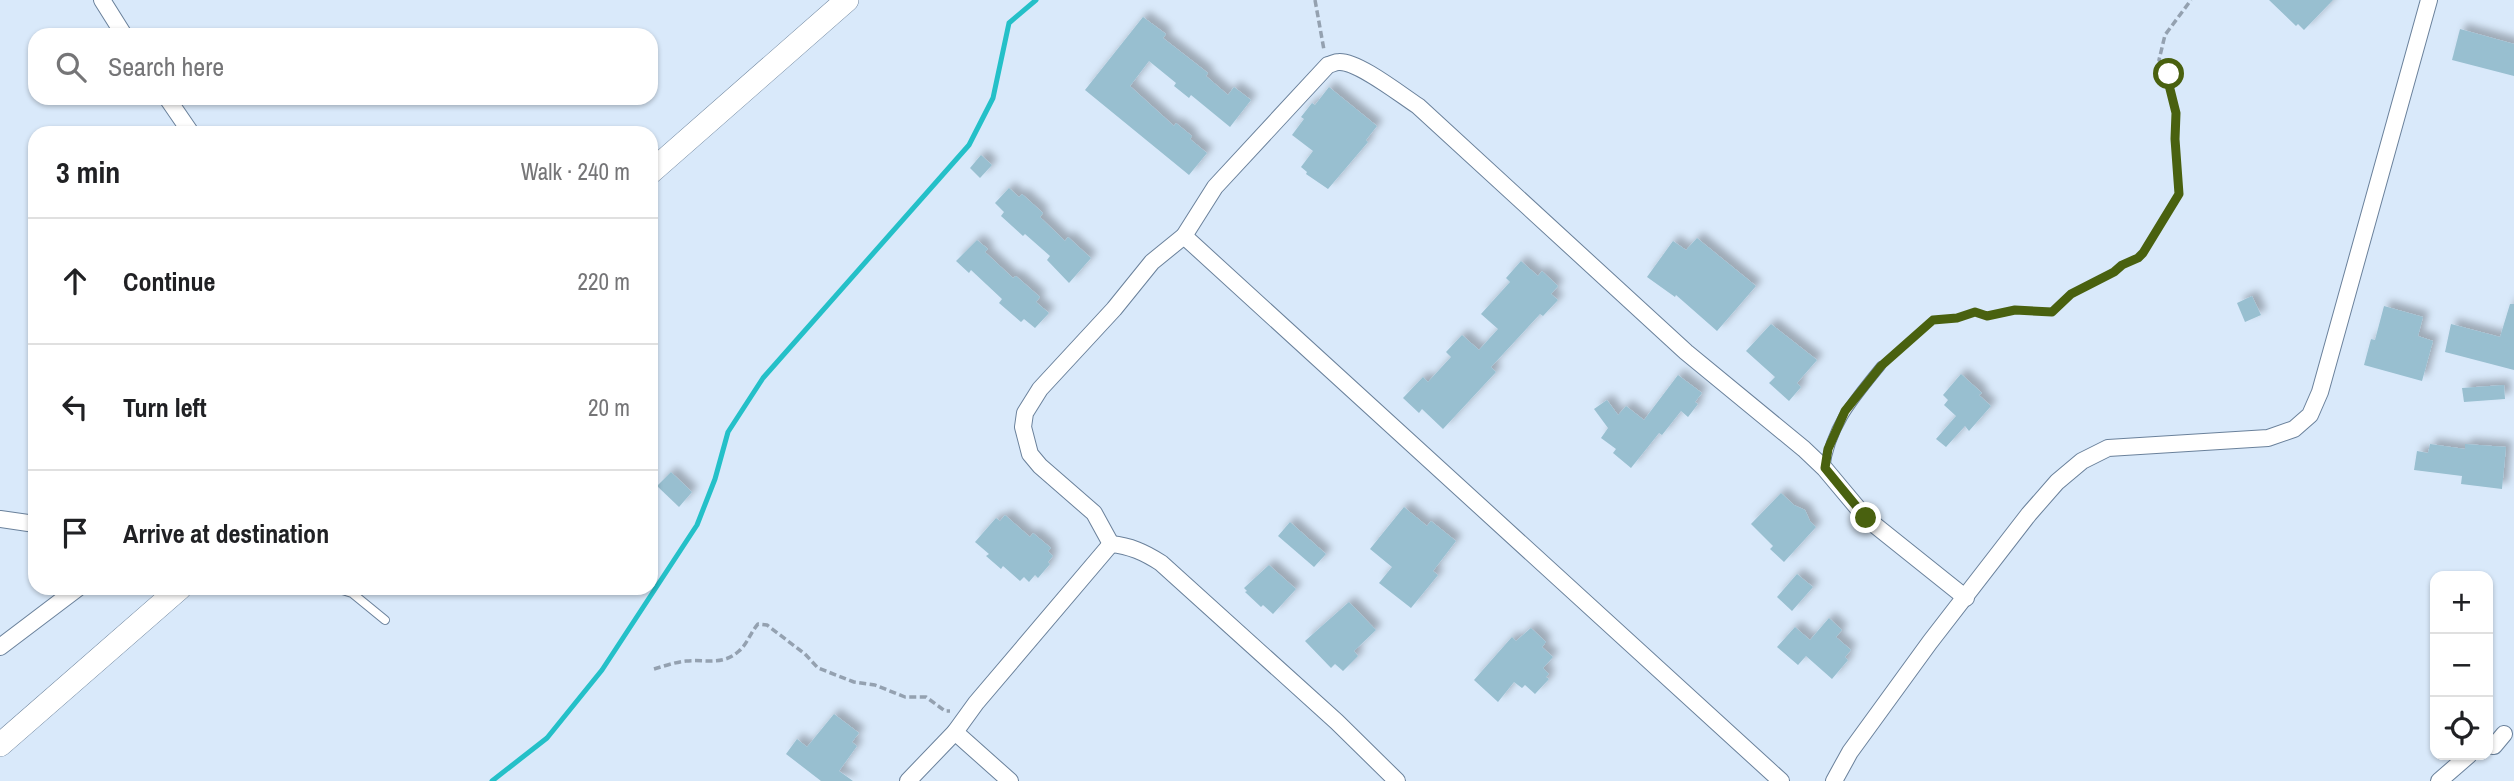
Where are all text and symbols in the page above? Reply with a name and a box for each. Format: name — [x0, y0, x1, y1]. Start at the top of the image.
search box — [28, 28, 658, 105]
icon: search — [52, 48, 90, 86]
text: Search here — [108, 49, 224, 84]
route start — [2153, 58, 2184, 89]
text: 3 min — [56, 152, 120, 192]
text: Walk · 240 m — [521, 156, 630, 187]
icon: ahead — [56, 262, 94, 300]
text: Continue — [123, 264, 215, 299]
text: 220 m — [578, 266, 630, 297]
icon: left — [56, 388, 94, 426]
text: Turn left — [123, 390, 207, 425]
text: 20 m — [588, 392, 630, 423]
route end — [1850, 502, 1881, 533]
icon: arrive — [56, 514, 94, 552]
text: Arrive at destination — [123, 516, 329, 551]
map controls — [2430, 571, 2493, 760]
button: + — [2430, 571, 2493, 634]
button: − — [2430, 634, 2493, 697]
button: locate — [2430, 697, 2493, 760]

